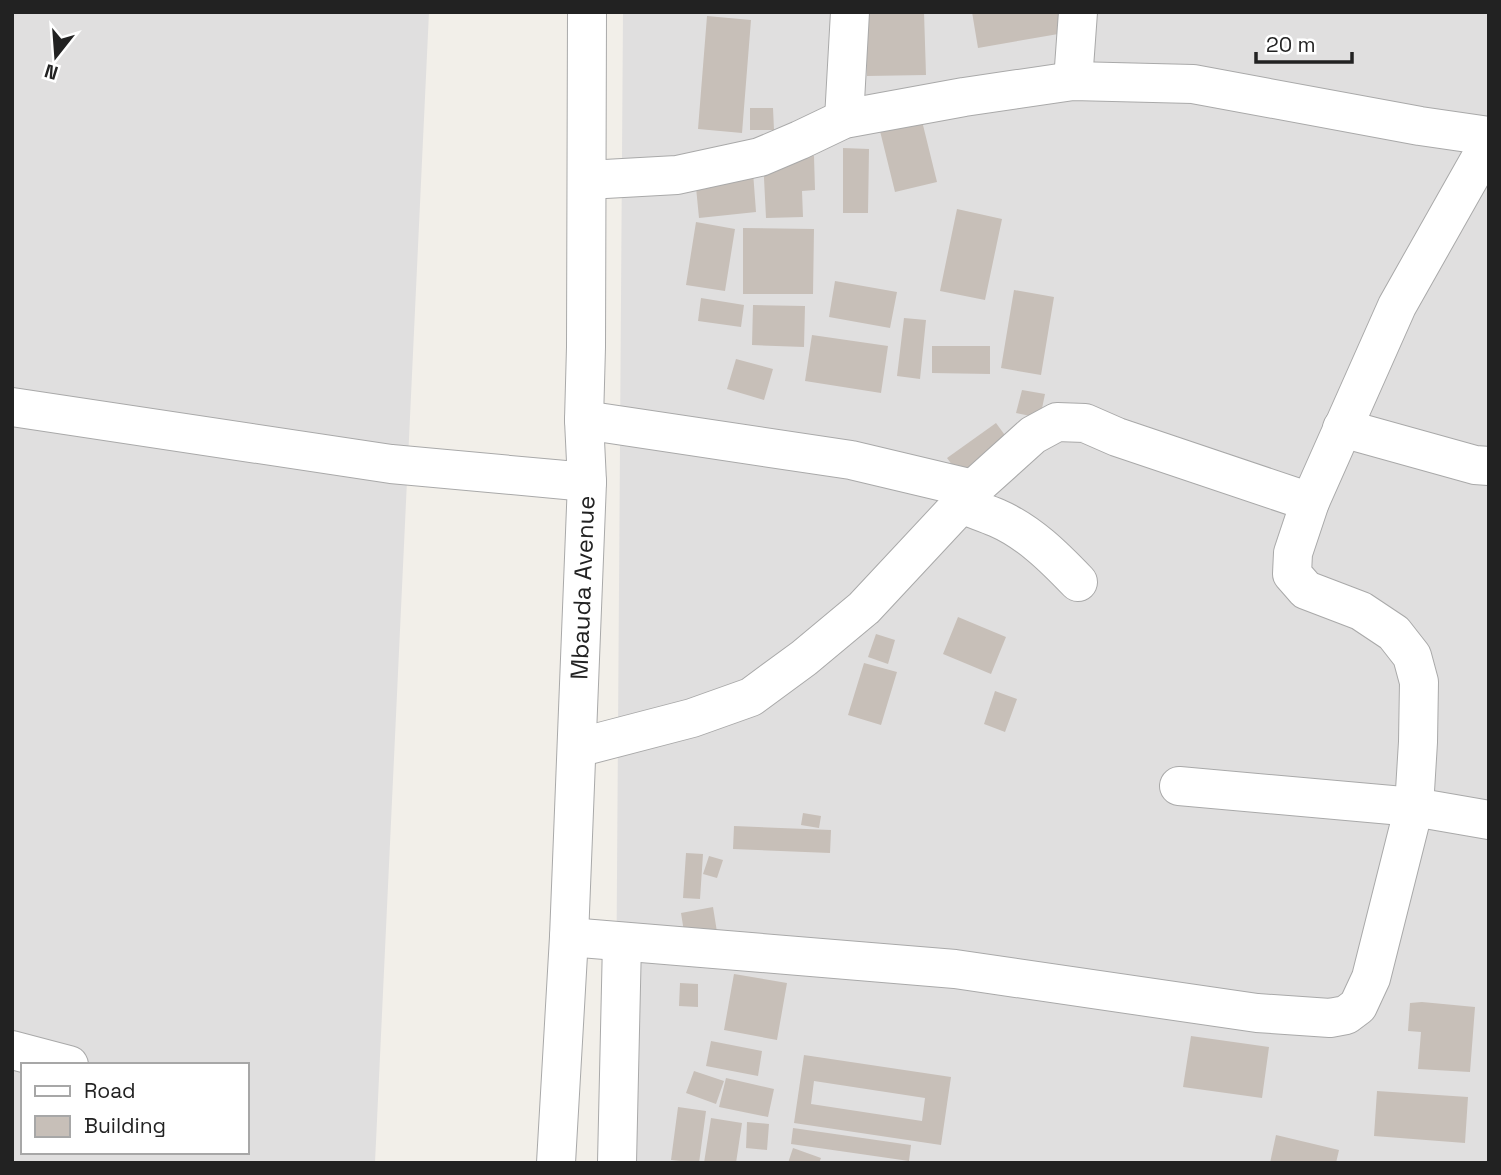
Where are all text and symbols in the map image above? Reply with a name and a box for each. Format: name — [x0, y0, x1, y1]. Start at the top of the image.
north arrow — [21, 21, 91, 91]
scale bar — [1256, 21, 1352, 65]
text: 20 m — [1266, 31, 1316, 58]
text: N — [41, 58, 61, 86]
street label: Mbauda Avenue — [563, 495, 601, 680]
legend — [21, 1063, 248, 1154]
text: Road — [84, 1077, 136, 1104]
text: Building — [84, 1112, 166, 1139]

